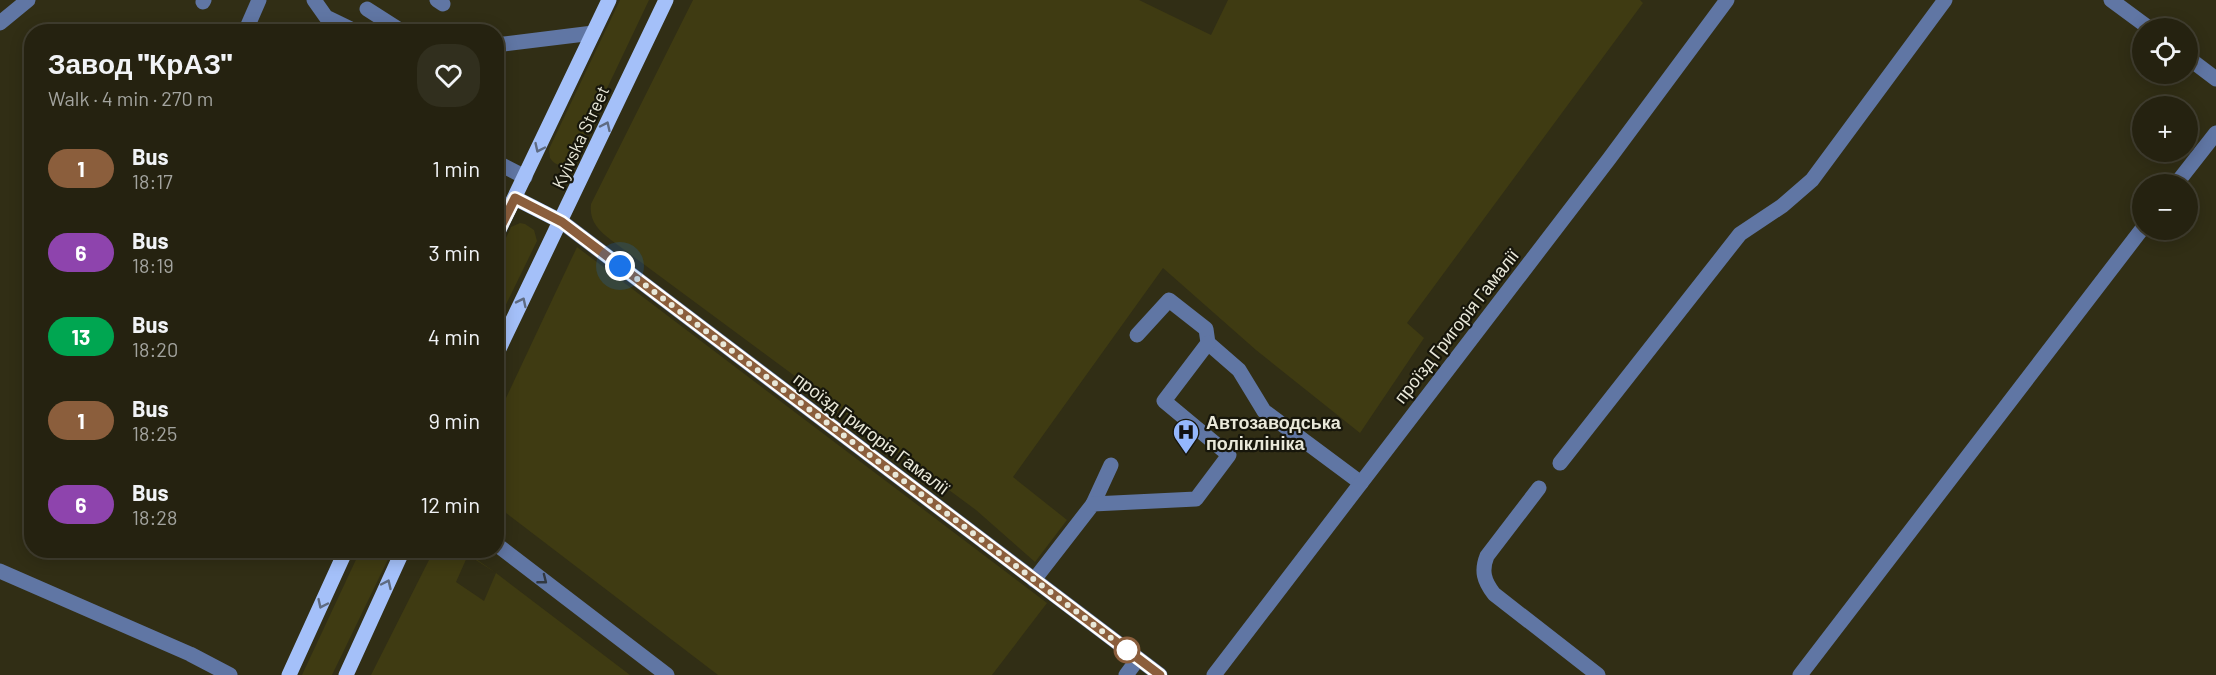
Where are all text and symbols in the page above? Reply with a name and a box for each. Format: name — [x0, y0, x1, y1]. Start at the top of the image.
map controls — [2132, 18, 2198, 240]
button: locate — [2132, 18, 2198, 84]
button: heart — [417, 44, 480, 107]
text: Завод "КрАЗ" — [48, 46, 232, 80]
street label: Kyivska Street — [547, 82, 613, 192]
text: Walk · 4 min · 270 m — [48, 86, 213, 110]
button: + — [2132, 96, 2198, 162]
one-way arrow — [599, 122, 611, 133]
one-way arrow — [534, 141, 546, 152]
text: Bus — [132, 143, 169, 169]
text: 1 min — [432, 155, 480, 181]
text: 1 — [77, 156, 85, 181]
text: 18:17 — [132, 169, 173, 193]
button: − — [2132, 174, 2198, 240]
text: Bus — [132, 227, 169, 253]
text: 3 min — [429, 239, 480, 265]
text: 6 — [75, 240, 87, 265]
street label: проїзд Григорія Гамалії — [1389, 244, 1523, 408]
your location — [605, 251, 635, 281]
text: 18:19 — [132, 253, 174, 277]
one-way arrow — [515, 298, 527, 309]
text: Bus — [132, 311, 169, 337]
text: 4 min — [428, 323, 480, 349]
text: 13 — [72, 324, 90, 349]
text: 18:20 — [132, 337, 178, 361]
street label: проїзд Григорія Гамалії — [790, 367, 954, 499]
text: Bus — [132, 395, 169, 421]
text: 9 min — [428, 407, 480, 433]
text: 1 — [77, 408, 85, 433]
place label: Автозаводська поліклініка — [1206, 411, 1342, 454]
hospital icon: Автозаводська поліклініка — [1171, 417, 1201, 455]
text: 18:25 — [132, 421, 177, 445]
text: Bus — [132, 479, 169, 505]
text: 12 min — [420, 491, 480, 517]
text: 6 — [75, 492, 87, 517]
text: 18:28 — [132, 505, 177, 529]
one-way arrow — [536, 572, 547, 583]
one-way arrow — [380, 579, 392, 590]
one-way arrow — [317, 597, 329, 608]
unlabelled marker — [1114, 637, 1140, 663]

